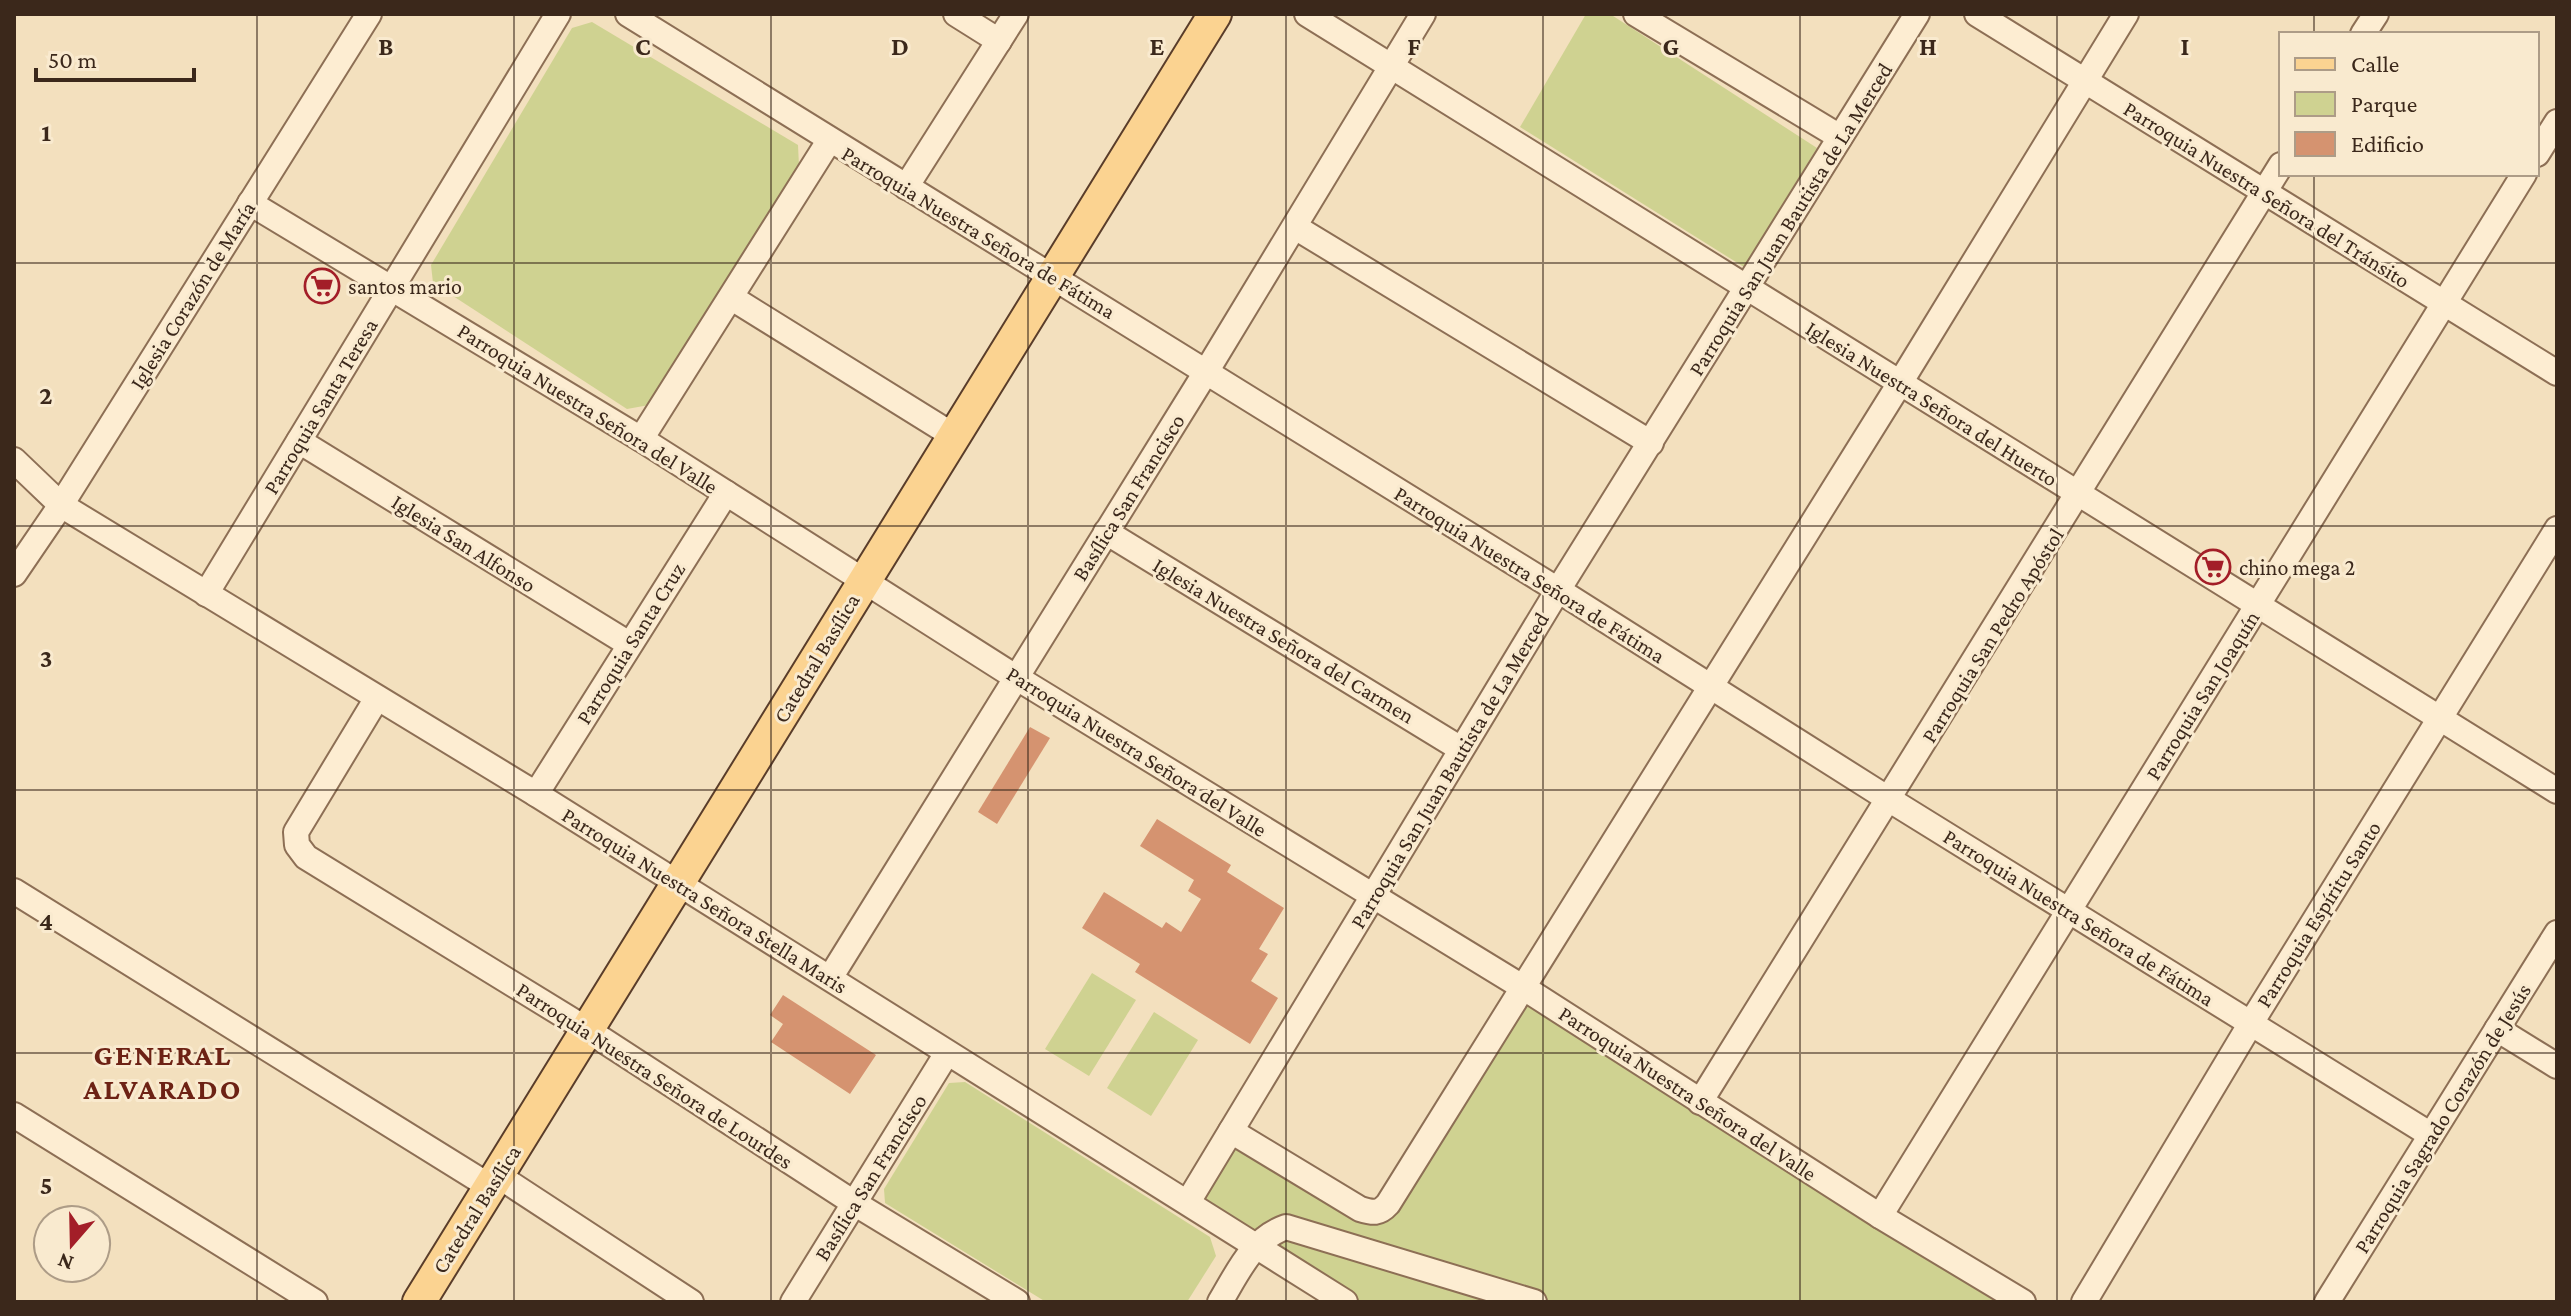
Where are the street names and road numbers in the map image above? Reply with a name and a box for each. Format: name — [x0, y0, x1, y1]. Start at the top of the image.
street label: Parroquia San Juan Bautista de La Merced — [1683, 58, 1898, 380]
street label: Parroquia Nuestra Señora del Tránsito — [2119, 96, 2415, 293]
street label: Parroquia Nuestra Señora de Fátima — [837, 141, 1120, 324]
street label: Iglesia Corazón de María — [124, 197, 260, 394]
street label: Parroquia Santa Teresa — [258, 314, 383, 499]
street label: Iglesia Nuestra Señora del Huerto — [1801, 315, 2062, 491]
street label: Parroquia Nuestra Señora del Valle — [453, 318, 722, 499]
street label: Basílica San Francisco — [1067, 409, 1190, 585]
street label: Parroquia Nuestra Señora de Fátima — [1390, 480, 1670, 668]
street label: Iglesia San Alfonso — [387, 489, 540, 598]
street label: Parroquia San Pedro Apóstol — [1916, 523, 2069, 747]
street label: Iglesia Nuestra Señora del Carmen — [1149, 552, 1419, 729]
street label: Parroquia Santa Cruz — [571, 558, 690, 729]
street label: Catedral Basílica — [768, 589, 865, 727]
street label: Parroquia San Joaquín — [2140, 606, 2265, 784]
street label: Parroquia San Juan Bautista de La Merced — [1345, 607, 1554, 933]
street label: Parroquia Nuestra Señora del Valle — [1002, 661, 1271, 842]
street label: Parroquia Nuestra Señora Stella Maris — [558, 802, 852, 999]
street label: Parroquia Espíritu Santo — [2251, 816, 2386, 1012]
street label: Parroquia Nuestra Señora de Fátima — [1939, 823, 2219, 1011]
street label: Parroquia Nuestra Señora de Lourdes — [512, 977, 797, 1174]
street label: Parroquia Sagrado Corazón de Jesús — [2349, 979, 2536, 1258]
street label: Parroquia Nuestra Señora del Valle — [1554, 1001, 1821, 1186]
street label: Basílica San Francisco — [809, 1089, 932, 1265]
street label: Catedral Basílica — [427, 1141, 526, 1278]

